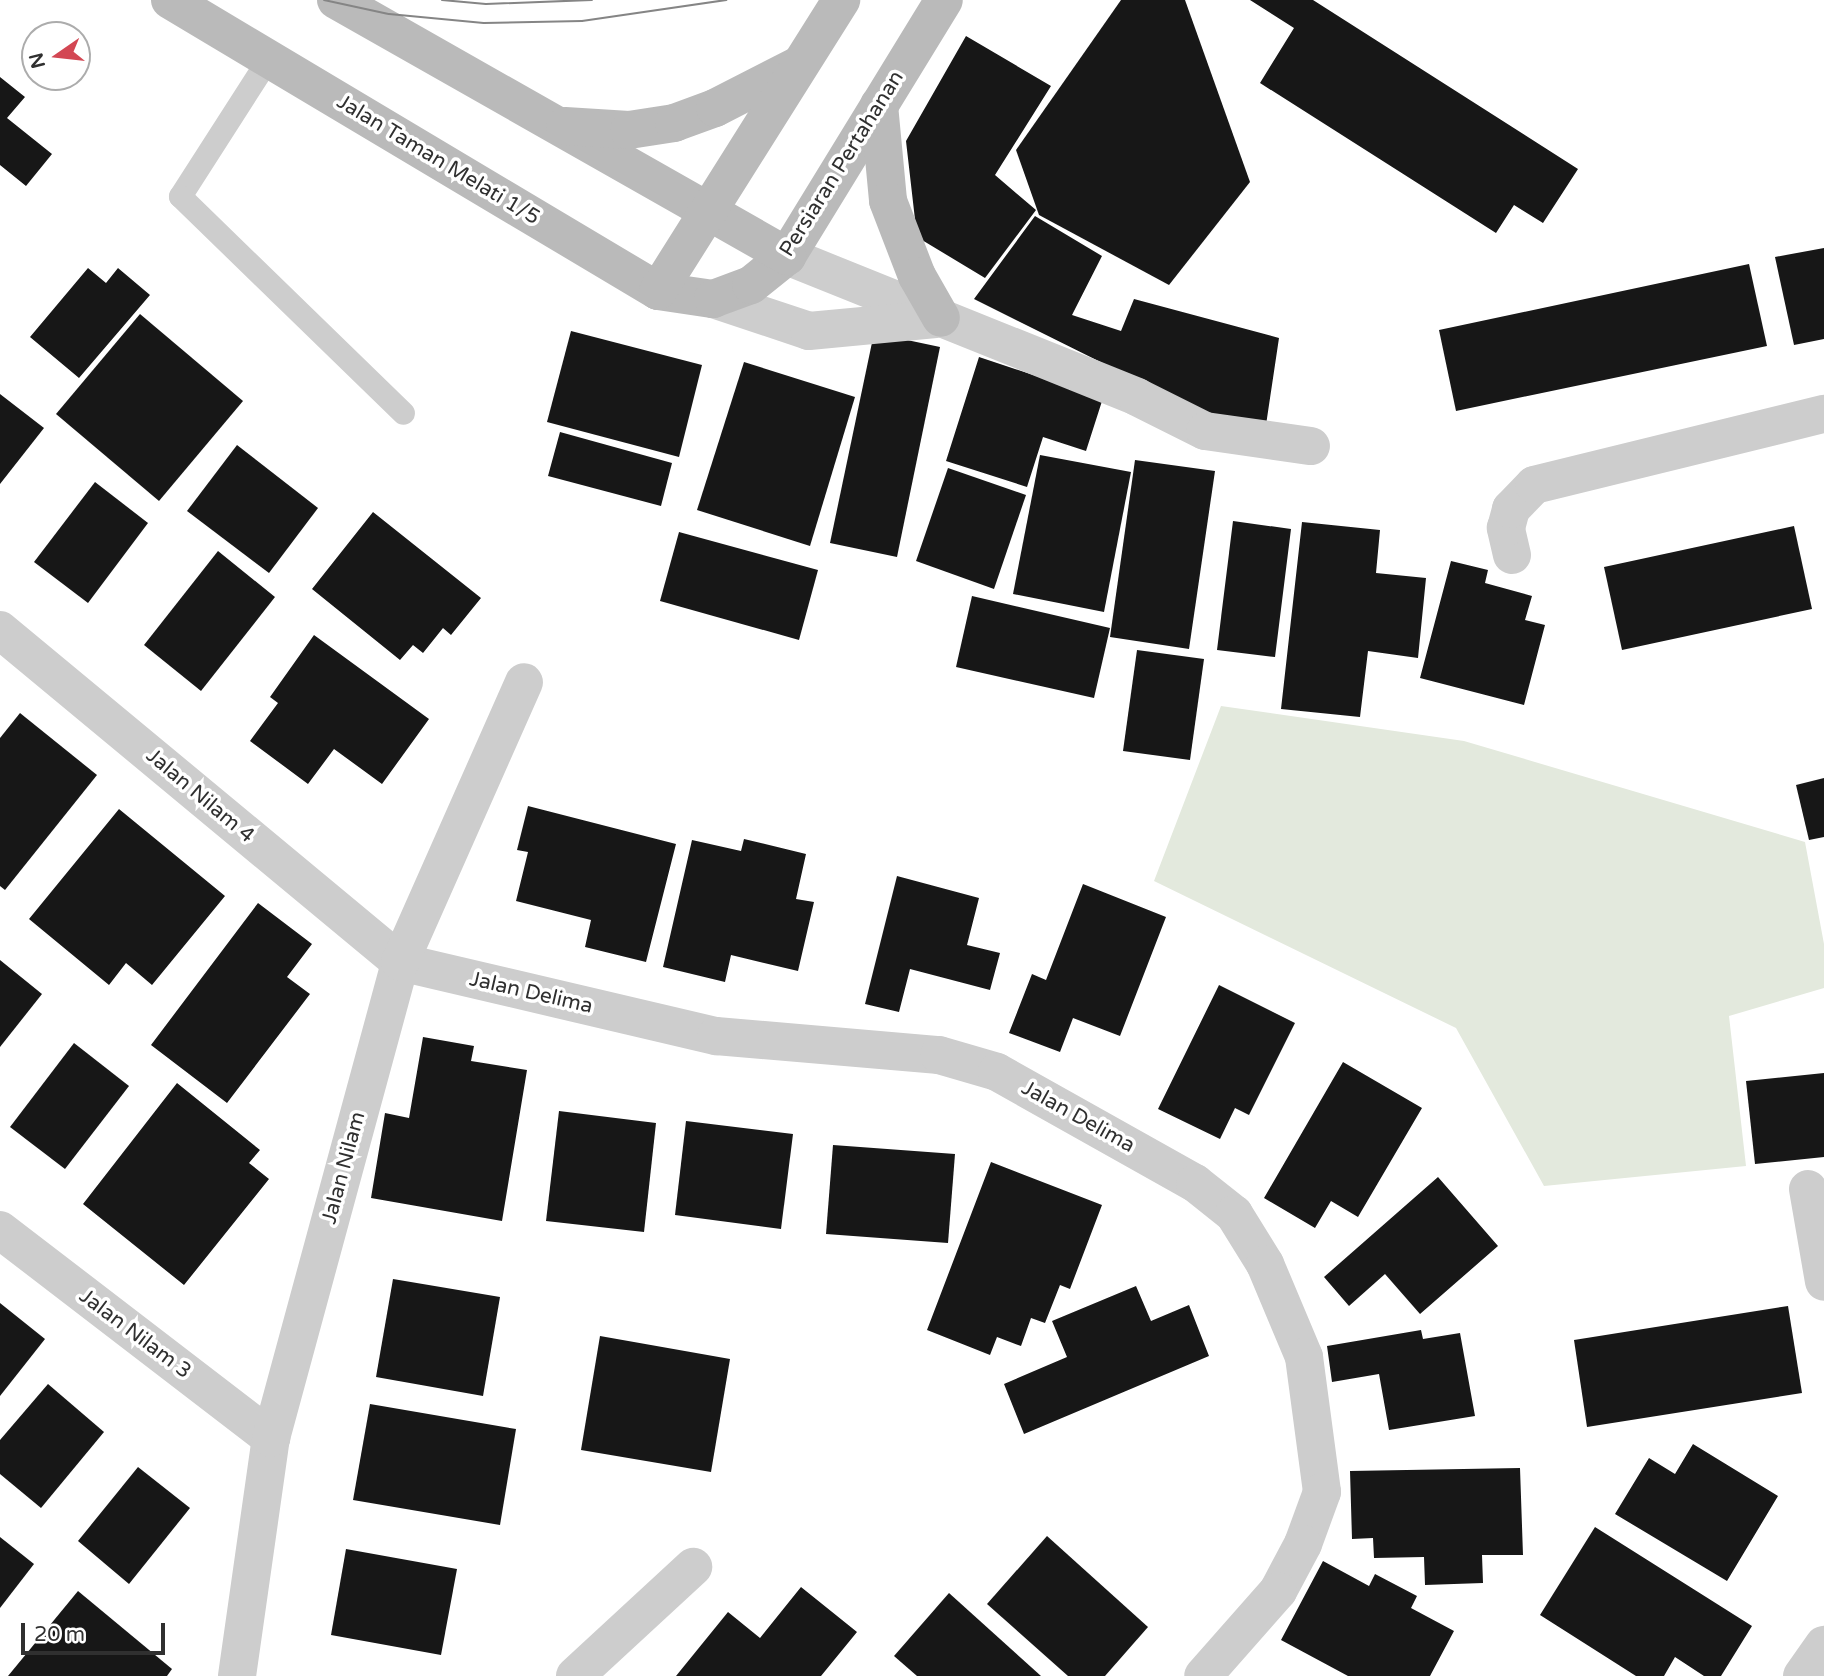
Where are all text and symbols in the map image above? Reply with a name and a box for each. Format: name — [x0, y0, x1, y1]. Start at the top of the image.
north arrow — [21, 21, 91, 91]
text: N — [25, 51, 50, 71]
street label: Persiaran Pertahanan — [774, 66, 910, 262]
street label: Jalan Taman Melati 1/5 — [332, 89, 544, 231]
street label: Jalan Nilam 4 — [141, 743, 259, 849]
street label: Jalan Delima — [467, 967, 595, 1019]
street label: Jalan Delima — [1017, 1076, 1139, 1158]
street label: Jalan Nilam — [317, 1109, 371, 1227]
street label: Jalan Nilam 3 — [74, 1284, 196, 1384]
scale bar — [24, 1610, 168, 1654]
text: 20 m — [34, 1622, 85, 1647]

